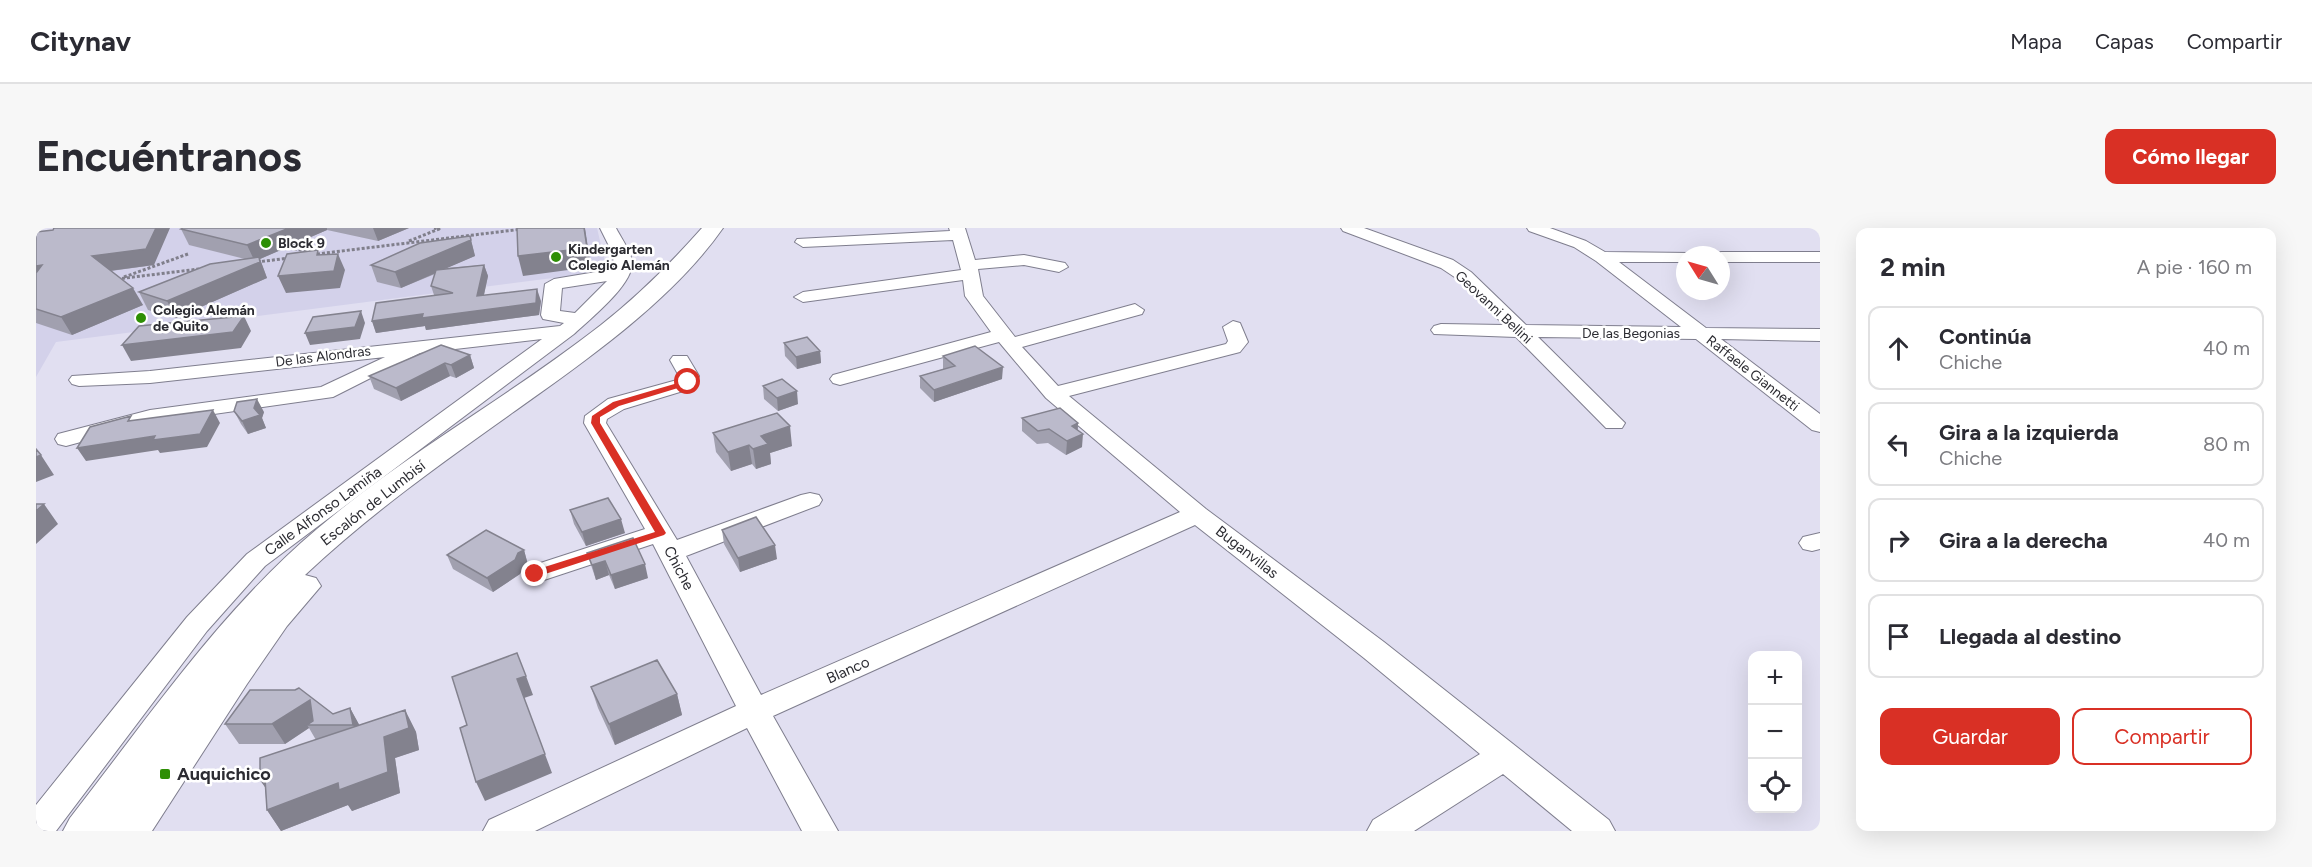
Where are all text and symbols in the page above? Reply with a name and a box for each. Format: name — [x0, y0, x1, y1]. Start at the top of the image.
text: Citynav — [30, 24, 131, 58]
text: Mapa — [2010, 29, 2062, 54]
text: Capas — [2095, 29, 2154, 54]
text: Compartir — [2187, 29, 2282, 54]
button: Cómo llegar — [2105, 129, 2276, 184]
text: Encuéntranos — [36, 131, 302, 182]
place label: Block 9 — [278, 235, 325, 252]
marker: Block 9 — [259, 236, 273, 250]
place label: Kindergarten Colegio Alemán — [568, 241, 670, 274]
north arrow — [1676, 246, 1730, 300]
marker: Kindergarten Colegio Alemán — [549, 250, 563, 264]
text: 2 min — [1880, 251, 1946, 283]
text: A pie · 160 m — [2137, 255, 2252, 279]
street label: Geovanni Bellini — [1451, 267, 1536, 348]
place label: Colegio Alemán de Quito — [153, 302, 255, 335]
marker: Colegio Alemán de Quito — [134, 311, 148, 325]
text: Continúa — [1939, 323, 2032, 350]
street label: De las Begonias — [1582, 325, 1680, 342]
street label: Raffaele Giannetti — [1703, 332, 1803, 415]
icon: ahead — [1882, 332, 1915, 365]
text: 40 m — [2203, 336, 2250, 360]
street label: De las Alondras — [274, 342, 372, 371]
text: Chiche — [1939, 350, 2002, 374]
route start — [674, 368, 700, 394]
text: Gira a la izquierda — [1939, 419, 2119, 446]
icon: left — [1882, 428, 1915, 461]
text: 80 m — [2203, 432, 2250, 456]
text: Chiche — [1939, 446, 2002, 470]
street label: Escalón de Lumbisí — [317, 456, 430, 550]
street label: Calle Alfonso Lamiña — [261, 463, 385, 559]
street label: Buganvillas — [1212, 522, 1282, 582]
icon: right — [1882, 524, 1915, 557]
text: Gira a la derecha — [1939, 527, 2108, 554]
text: 40 m — [2203, 528, 2250, 552]
street label: Chiche — [660, 543, 698, 593]
route end — [521, 560, 547, 586]
icon: arrive — [1882, 620, 1915, 653]
text: Llegada al destino — [1939, 623, 2121, 650]
map controls — [1748, 651, 1802, 813]
button: + — [1748, 651, 1802, 705]
street label: Blanco — [824, 652, 873, 687]
button: − — [1748, 705, 1802, 759]
button: Guardar — [1880, 708, 2060, 765]
button: Compartir — [2072, 708, 2252, 765]
button: locate — [1748, 759, 1802, 813]
place label: Auquichico — [177, 763, 271, 785]
marker: Auquichico — [158, 767, 172, 781]

